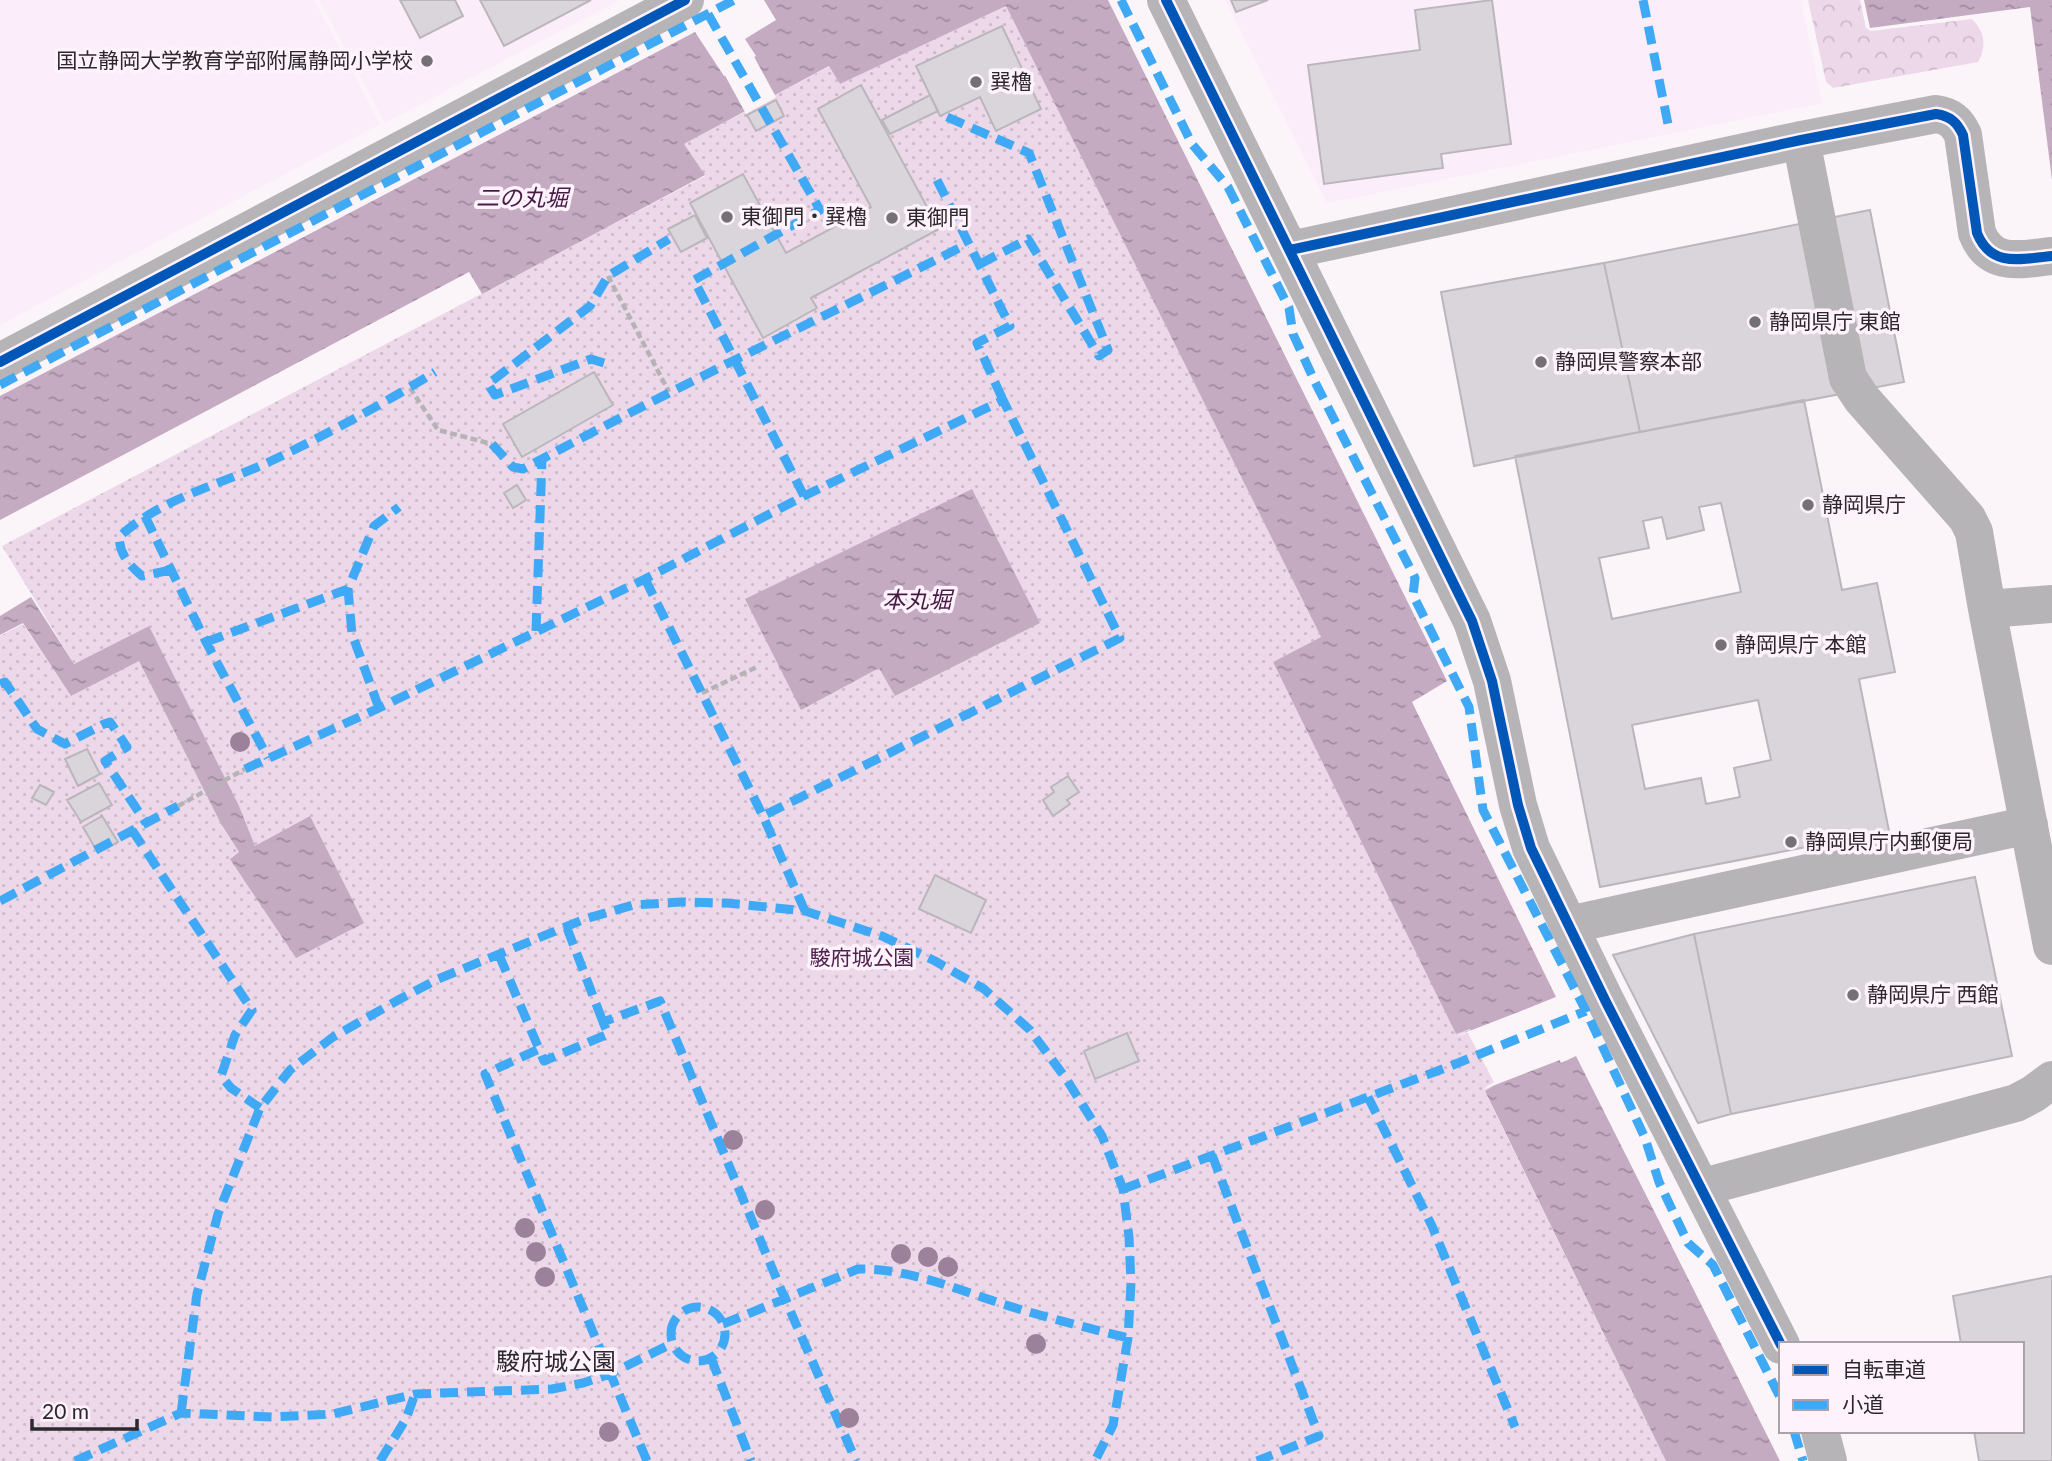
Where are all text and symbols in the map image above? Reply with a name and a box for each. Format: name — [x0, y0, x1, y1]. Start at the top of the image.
place label: 国立静岡大学教育学部附属静岡小学校 — [56, 47, 413, 72]
marker: 国立静岡大学教育学部附属静岡小学校 — [419, 53, 435, 69]
place label: 巽櫓 — [990, 68, 1032, 93]
marker: 巽櫓 — [968, 74, 984, 90]
water label: 二の丸堀 — [476, 183, 571, 211]
place label: 東御門・巽櫓 — [741, 203, 867, 228]
place label: 東御門 — [906, 204, 969, 229]
marker: 東御門・巽櫓 — [719, 209, 735, 225]
marker: 東御門 — [884, 210, 900, 226]
place label: 静岡県庁 東館 — [1769, 308, 1900, 333]
marker: 静岡県庁 東館 — [1747, 314, 1763, 330]
place label: 静岡県警察本部 — [1555, 348, 1702, 373]
marker: 静岡県警察本部 — [1533, 354, 1549, 370]
place label: 静岡県庁 — [1822, 491, 1906, 516]
marker: 静岡県庁 — [1800, 497, 1816, 513]
water label: 本丸堀 — [883, 585, 955, 613]
place label: 静岡県庁 本館 — [1735, 631, 1866, 656]
marker: 静岡県庁 本館 — [1713, 637, 1729, 653]
place label: 静岡県庁内郵便局 — [1805, 828, 1973, 853]
marker: 静岡県庁内郵便局 — [1783, 834, 1799, 850]
park label: 駿府城公園 — [810, 944, 915, 969]
place label: 静岡県庁 西館 — [1867, 981, 1998, 1006]
marker: 静岡県庁 西館 — [1845, 987, 1861, 1003]
legend — [1779, 1342, 2024, 1433]
district label: 駿府城公園 — [496, 1346, 616, 1375]
text: 自転車道 — [1842, 1356, 1926, 1381]
scale bar — [32, 1388, 136, 1432]
text: 小道 — [1842, 1391, 1884, 1416]
text: 20 m — [42, 1398, 89, 1423]

